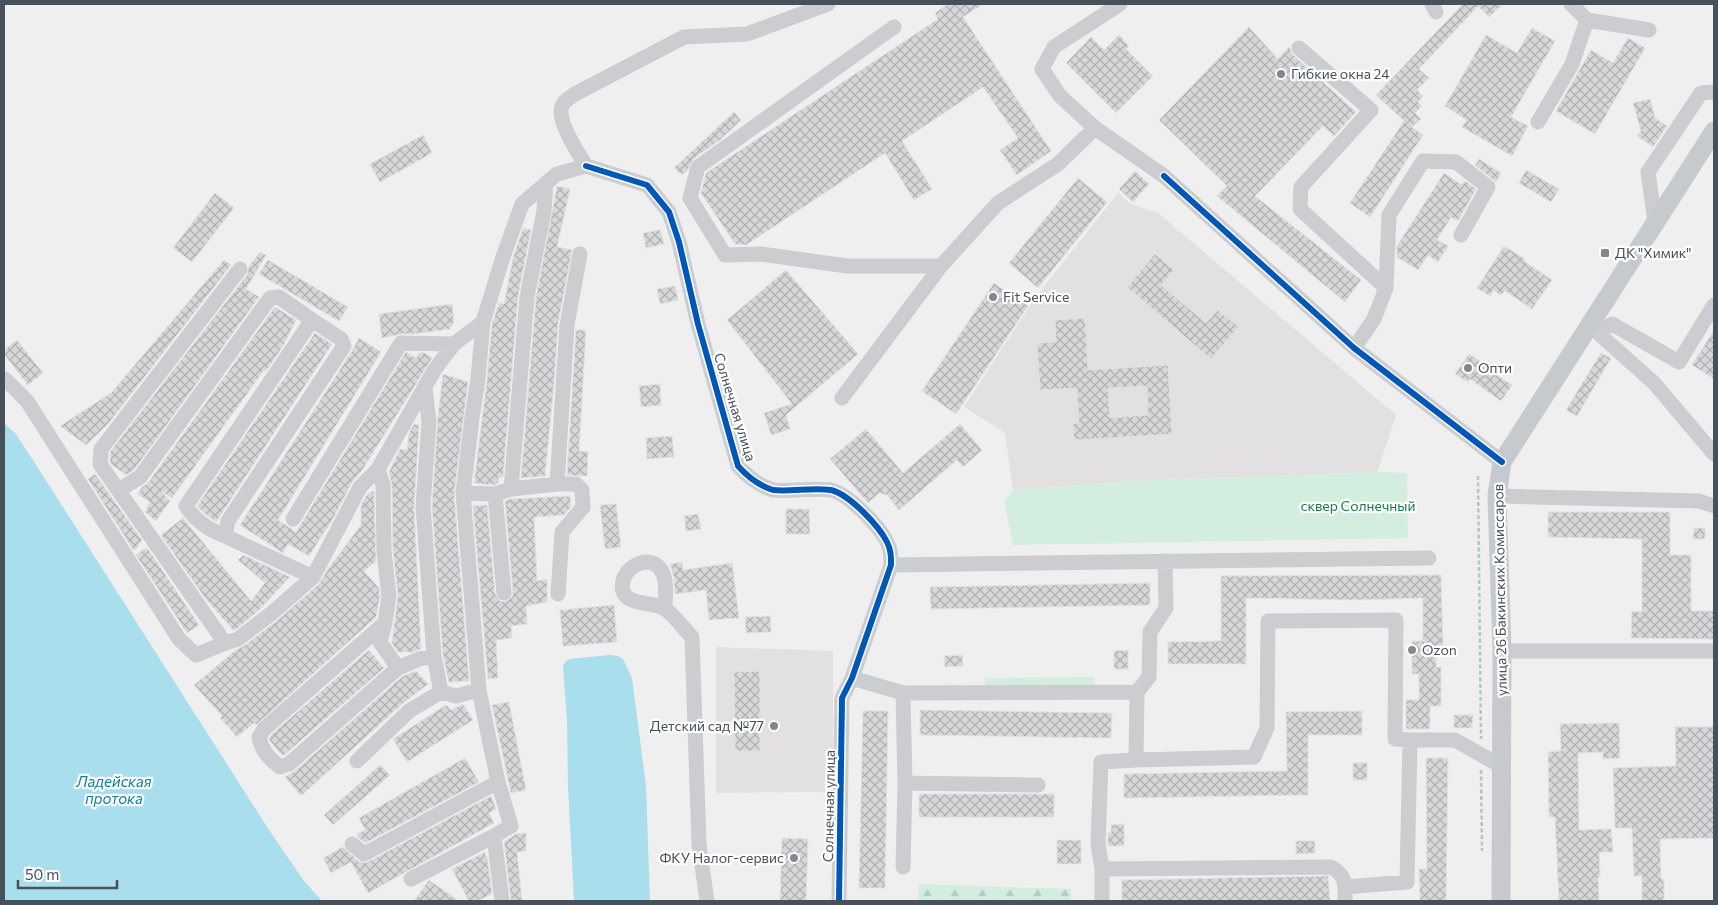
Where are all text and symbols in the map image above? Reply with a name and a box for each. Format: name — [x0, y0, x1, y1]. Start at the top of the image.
place label: Гибкие окна 24 — [1291, 65, 1390, 82]
marker: Гибкие окна 24 — [1275, 68, 1287, 80]
place label: ДК "Химик" — [1615, 244, 1691, 261]
marker: ДК "Химик" — [1599, 247, 1611, 259]
place label: Fit Service — [1003, 288, 1069, 305]
marker: Fit Service — [987, 291, 999, 303]
street label: Солнечная улица — [711, 351, 760, 463]
place label: Опти — [1478, 359, 1512, 376]
marker: Опти — [1462, 362, 1474, 374]
street label: улица 26 Бакинских Комиссаров — [1489, 484, 1510, 696]
park label: сквер Солнечный — [1301, 497, 1415, 514]
place label: Ozon — [1422, 641, 1457, 658]
marker: Ozon — [1406, 644, 1418, 656]
place label: Детский сад №77 — [650, 717, 764, 734]
marker: Детский сад №77 — [768, 720, 780, 732]
street label: Солнечная улица — [819, 750, 838, 862]
water label: Ладейская протока — [75, 772, 152, 807]
place label: ФКУ Налог-сервис — [659, 849, 784, 866]
marker: ФКУ Налог-сервис — [788, 852, 800, 864]
scale bar — [18, 858, 116, 890]
text: 50 m — [25, 865, 59, 883]

